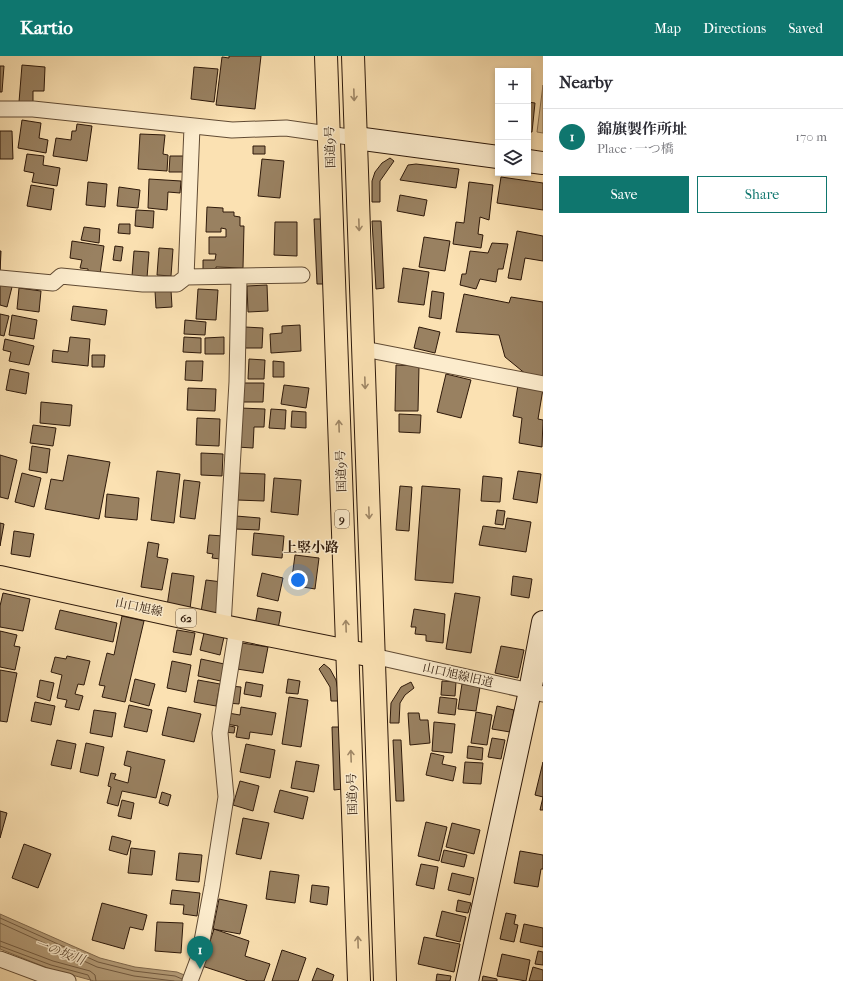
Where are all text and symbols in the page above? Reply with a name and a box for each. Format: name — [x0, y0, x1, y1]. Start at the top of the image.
text: Kartio — [20, 17, 73, 39]
text: Map — [654, 20, 681, 37]
text: Directions — [703, 20, 766, 37]
text: Saved — [788, 20, 823, 37]
map controls — [495, 68, 531, 176]
button: + — [495, 68, 531, 104]
text: Nearby — [559, 72, 613, 92]
one-way arrow — [351, 88, 358, 101]
button: − — [495, 104, 531, 140]
text: 錦旗製作所址 — [597, 120, 687, 138]
street label: 国道9号 — [322, 126, 338, 168]
text: 1 — [570, 129, 574, 144]
text: 170 m — [795, 129, 827, 144]
button: layers — [495, 140, 531, 176]
text: Place · 一つ橋 — [597, 141, 674, 156]
button: Save — [559, 176, 689, 213]
button: Share — [697, 176, 827, 213]
one-way arrow — [355, 218, 363, 231]
one-way arrow — [361, 376, 369, 389]
one-way arrow — [336, 420, 343, 433]
street label: 国道9号 — [333, 450, 349, 492]
one-way arrow — [365, 506, 373, 519]
road number: 9 — [335, 510, 349, 528]
district label: 上竪小路 — [283, 539, 339, 556]
your location — [288, 570, 308, 590]
street label: 山口旭線 — [114, 595, 164, 619]
road number: 62 — [176, 609, 196, 627]
one-way arrow — [342, 620, 350, 633]
street label: 山口旭線旧道 — [421, 660, 495, 690]
one-way arrow — [347, 750, 354, 763]
street label: 国道9号 — [344, 773, 360, 815]
water label: 一の坂川 — [33, 936, 89, 968]
pin: 1 — [187, 936, 213, 969]
one-way arrow — [354, 936, 361, 949]

